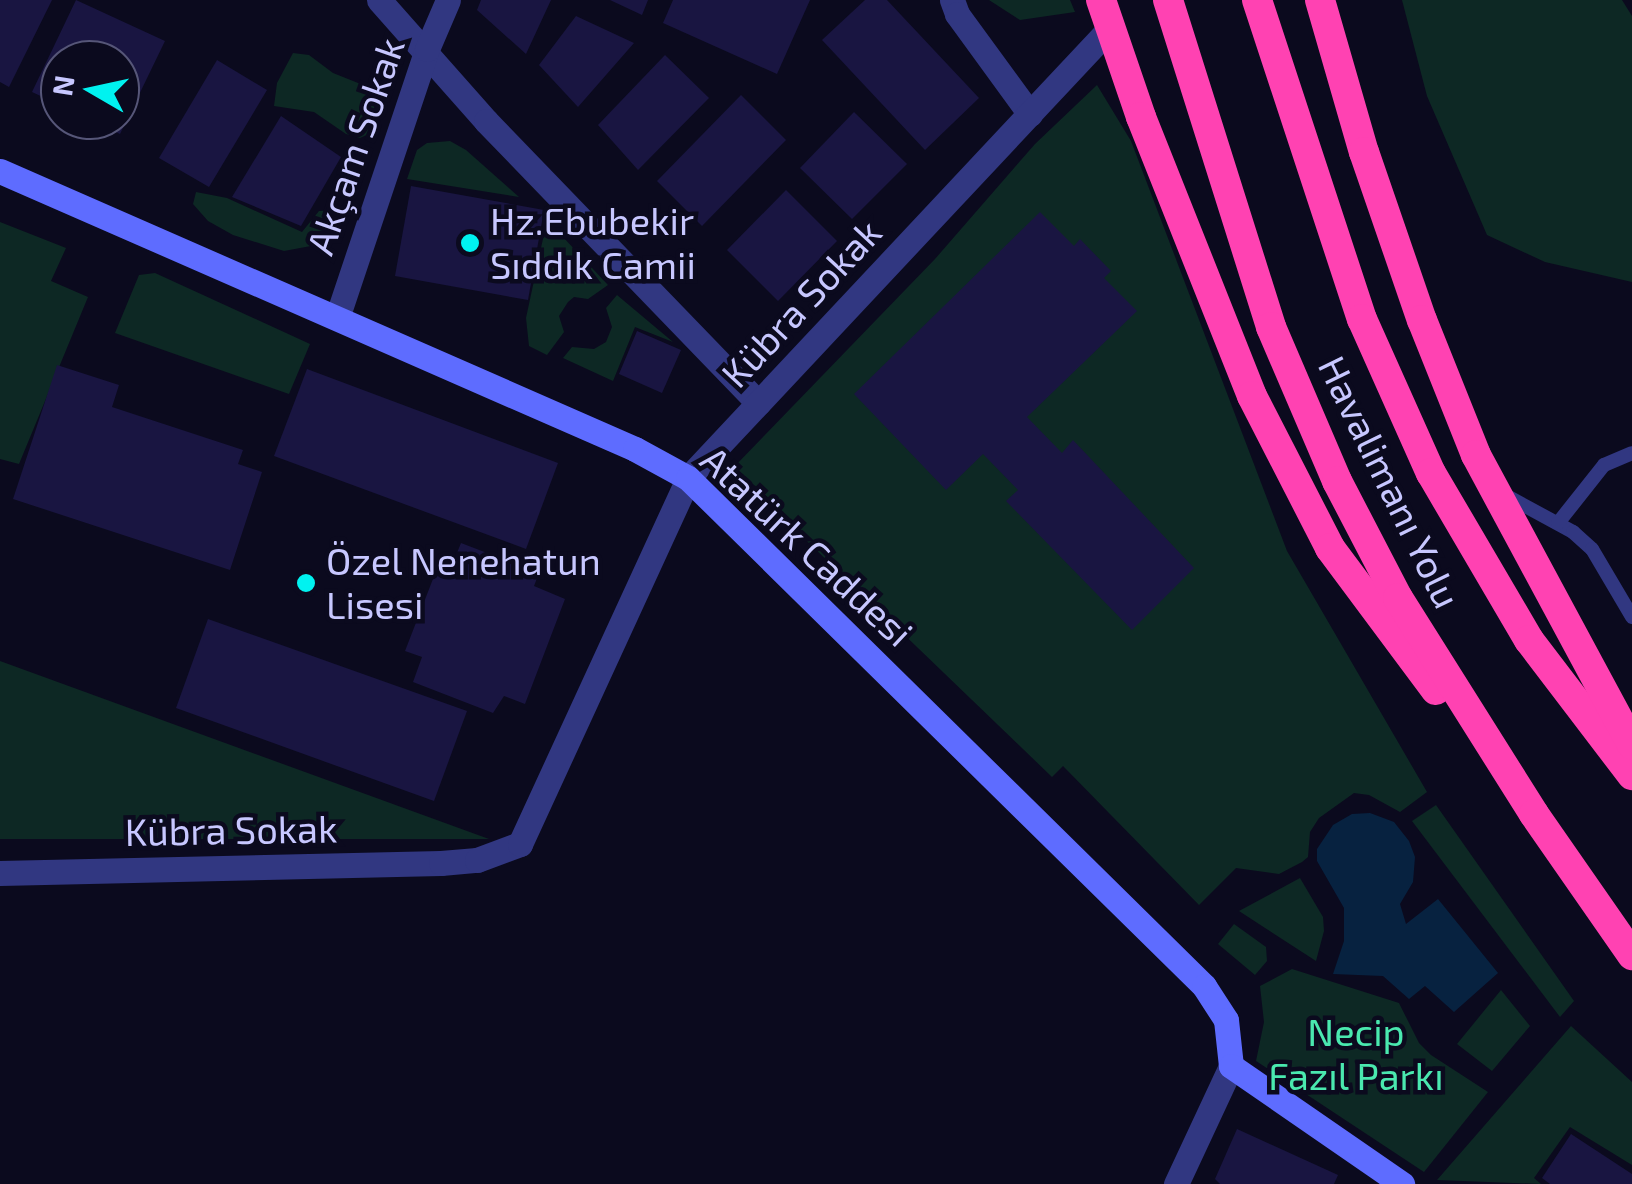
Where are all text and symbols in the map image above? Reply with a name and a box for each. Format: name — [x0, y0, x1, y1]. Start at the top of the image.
street label: Akçam Sokak — [297, 32, 413, 260]
north arrow — [40, 40, 140, 140]
text: N — [44, 73, 81, 98]
place label: Hz.Ebubekir Sıddık Camii — [490, 198, 696, 288]
street label: Kübra Sokak — [712, 210, 890, 396]
marker: Hz.Ebubekir Sıddık Camii — [459, 232, 481, 254]
street label: Havalimanı Yolu — [1309, 348, 1471, 616]
street label: Atatürk Caddesi — [692, 436, 922, 656]
place label: Özel Nenehatun Lisesi — [326, 538, 602, 628]
marker: Özel Nenehatun Lisesi — [295, 572, 317, 594]
street label: Kübra Sokak — [124, 805, 338, 855]
park label: Necip Fazıl Parkı — [1268, 1009, 1444, 1098]

